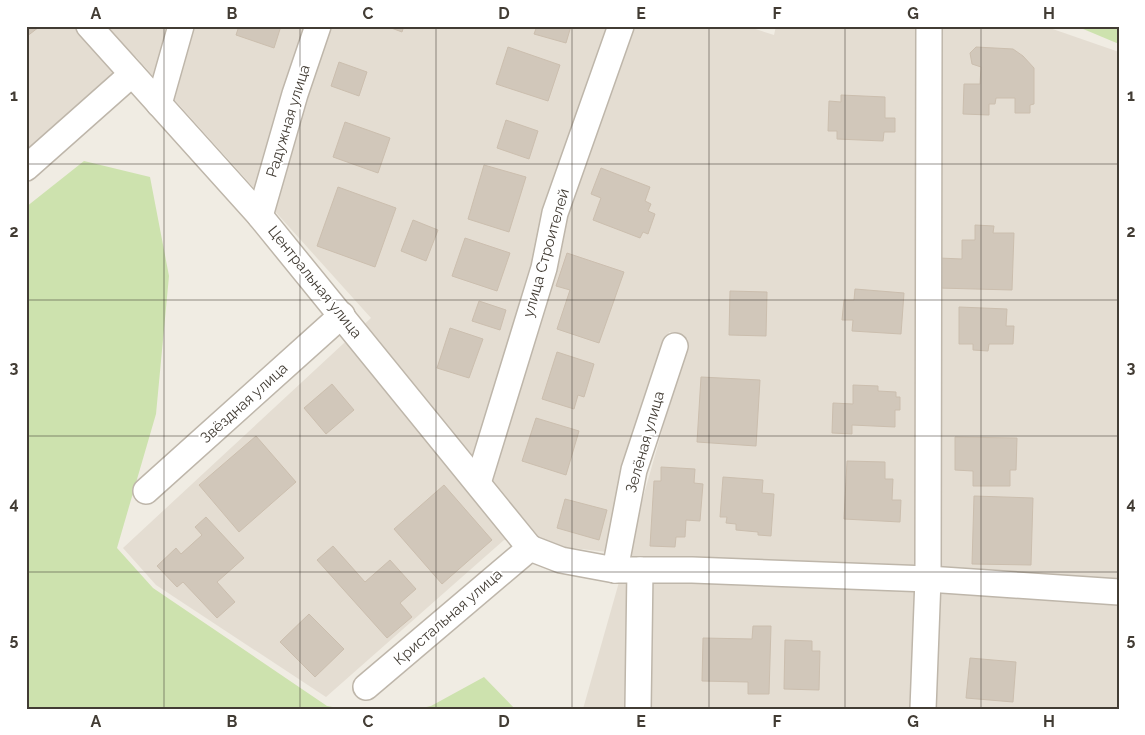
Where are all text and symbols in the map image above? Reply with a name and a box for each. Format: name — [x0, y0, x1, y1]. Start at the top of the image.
text: A — [91, 4, 102, 23]
text: B — [227, 4, 238, 23]
text: C — [363, 4, 374, 23]
text: D — [498, 4, 510, 23]
text: E — [636, 4, 646, 23]
text: F — [772, 4, 782, 23]
text: G — [907, 4, 919, 23]
text: H — [1043, 4, 1055, 23]
street label: Радужная улица — [262, 63, 314, 179]
text: 1 — [10, 86, 18, 105]
text: 1 — [1127, 86, 1135, 105]
street label: улица Строителей — [519, 187, 573, 319]
text: 2 — [9, 222, 19, 241]
street label: Центральная улица — [264, 222, 366, 342]
text: 2 — [1126, 222, 1136, 241]
text: 3 — [10, 358, 19, 377]
text: 3 — [1127, 358, 1136, 377]
street label: Звёздная улица — [197, 359, 291, 447]
street label: Зелёная улица — [622, 389, 668, 495]
text: 4 — [9, 494, 19, 513]
text: 4 — [1126, 494, 1136, 513]
street label: Кристальная улица — [390, 565, 506, 669]
text: 5 — [10, 630, 19, 649]
text: 5 — [1127, 630, 1136, 649]
text: A — [91, 712, 102, 731]
text: B — [227, 712, 238, 731]
text: C — [363, 712, 374, 731]
text: D — [498, 712, 510, 731]
text: E — [636, 712, 646, 731]
text: F — [772, 712, 782, 731]
text: G — [907, 712, 919, 731]
text: H — [1043, 712, 1055, 731]

